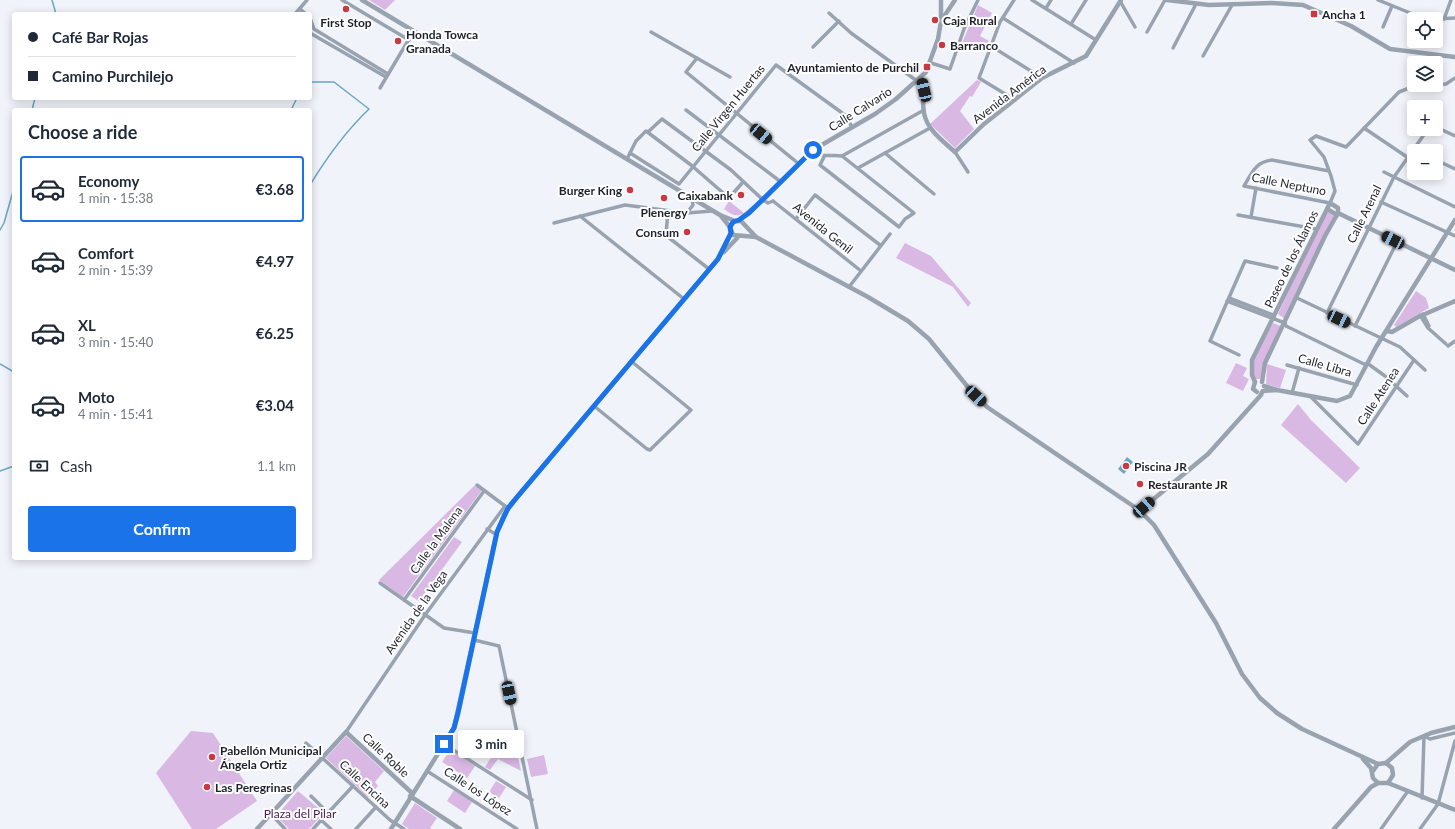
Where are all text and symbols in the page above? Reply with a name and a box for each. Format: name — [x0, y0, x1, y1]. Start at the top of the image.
marker: First Stop — [341, 4, 351, 14]
place label: Ancha 1 — [1321, 7, 1366, 22]
marker: Ancha 1 — [1309, 9, 1319, 19]
map controls — [1407, 12, 1443, 180]
button: locate — [1407, 12, 1443, 48]
place label: Caja Rural — [943, 13, 997, 28]
place label: First Stop — [320, 15, 372, 30]
marker: Caja Rural — [930, 15, 940, 25]
place label: Honda Towca Granada — [406, 27, 478, 56]
text: Café Bar Rojas — [52, 28, 148, 46]
marker: Honda Towca Granada — [393, 36, 403, 46]
place label: Barranco — [950, 38, 998, 53]
marker: Barranco — [937, 40, 947, 50]
button: layers — [1407, 56, 1443, 92]
place label: Ayuntamiento de Purchil — [786, 60, 919, 75]
street label: Calle Virgen Huertas — [688, 61, 768, 155]
street label: Avenida América — [969, 61, 1049, 127]
marker: Ayuntamiento de Purchil — [922, 62, 932, 72]
text: Camino Purchilejo — [52, 67, 173, 85]
car — [915, 77, 933, 103]
street label: Calle Calvario — [826, 83, 895, 134]
button: + — [1407, 100, 1443, 136]
text: Choose a ride — [28, 121, 137, 143]
car — [748, 122, 774, 146]
route start — [804, 141, 822, 159]
button: − — [1407, 144, 1443, 180]
street label: Calle Neptuno — [1251, 169, 1328, 199]
icon: car — [30, 171, 66, 207]
text: Economy — [78, 172, 139, 190]
text: €3.68 — [256, 180, 294, 198]
place label: Burger King — [559, 183, 623, 198]
street label: Calle Arenal — [1344, 183, 1384, 245]
marker: Burger King — [625, 185, 635, 195]
place label: Caixabank — [677, 188, 734, 203]
text: 1 min · 15:38 — [78, 190, 153, 206]
marker: Caixabank — [736, 190, 746, 200]
marker: Plenergy — [659, 193, 669, 203]
street label: Avenida Genil — [790, 199, 856, 257]
place label: Plenergy — [640, 205, 688, 220]
street label: Paseo de los Álamos — [1261, 208, 1321, 310]
place label: Consum — [635, 225, 679, 240]
marker: Consum — [682, 227, 692, 237]
car — [1380, 229, 1406, 251]
icon: car — [30, 243, 66, 279]
text: Comfort — [78, 244, 134, 262]
text: €4.97 — [256, 252, 294, 270]
text: 2 min · 15:39 — [78, 262, 153, 278]
car — [1326, 308, 1352, 330]
icon: car — [30, 315, 66, 351]
text: XL — [78, 316, 96, 334]
text: €6.25 — [256, 324, 294, 342]
text: 3 min · 15:40 — [78, 334, 153, 350]
street label: Calle Libra — [1296, 350, 1354, 380]
street label: Calle Atenea — [1354, 364, 1402, 428]
car — [963, 383, 989, 409]
icon: car — [30, 387, 66, 423]
text: Moto — [78, 388, 115, 406]
text: €3.04 — [256, 396, 294, 414]
text: 4 min · 15:41 — [78, 406, 153, 422]
icon: cash — [28, 455, 50, 477]
text: Cash — [60, 457, 92, 475]
text: 1.1 km — [257, 458, 296, 474]
place label: Piscina JR — [1134, 459, 1187, 474]
marker: Piscina JR — [1121, 461, 1131, 471]
place label: Restaurante JR — [1148, 477, 1228, 492]
marker: Restaurante JR — [1135, 479, 1145, 489]
car — [1131, 495, 1157, 519]
street label: Calle la Malena — [407, 503, 466, 577]
button: Confirm — [28, 506, 296, 552]
street label: Avenida de la Vega — [382, 567, 450, 657]
car — [501, 680, 517, 706]
street label: Calle Roble — [359, 729, 413, 781]
callout: 3 min — [458, 730, 524, 758]
route end — [435, 735, 453, 753]
text: 3 min — [475, 736, 507, 752]
place label: Pabellón Municipal Ángela Ortiz — [219, 743, 322, 772]
marker: Pabellón Municipal Ángela Ortiz — [207, 752, 217, 762]
street label: Calle Encina — [337, 757, 393, 811]
street label: Calle los López — [441, 763, 515, 819]
place label: Las Peregrinas — [215, 780, 292, 795]
marker: Las Peregrinas — [202, 782, 212, 792]
park label: Plaza del Pilar — [264, 806, 337, 821]

